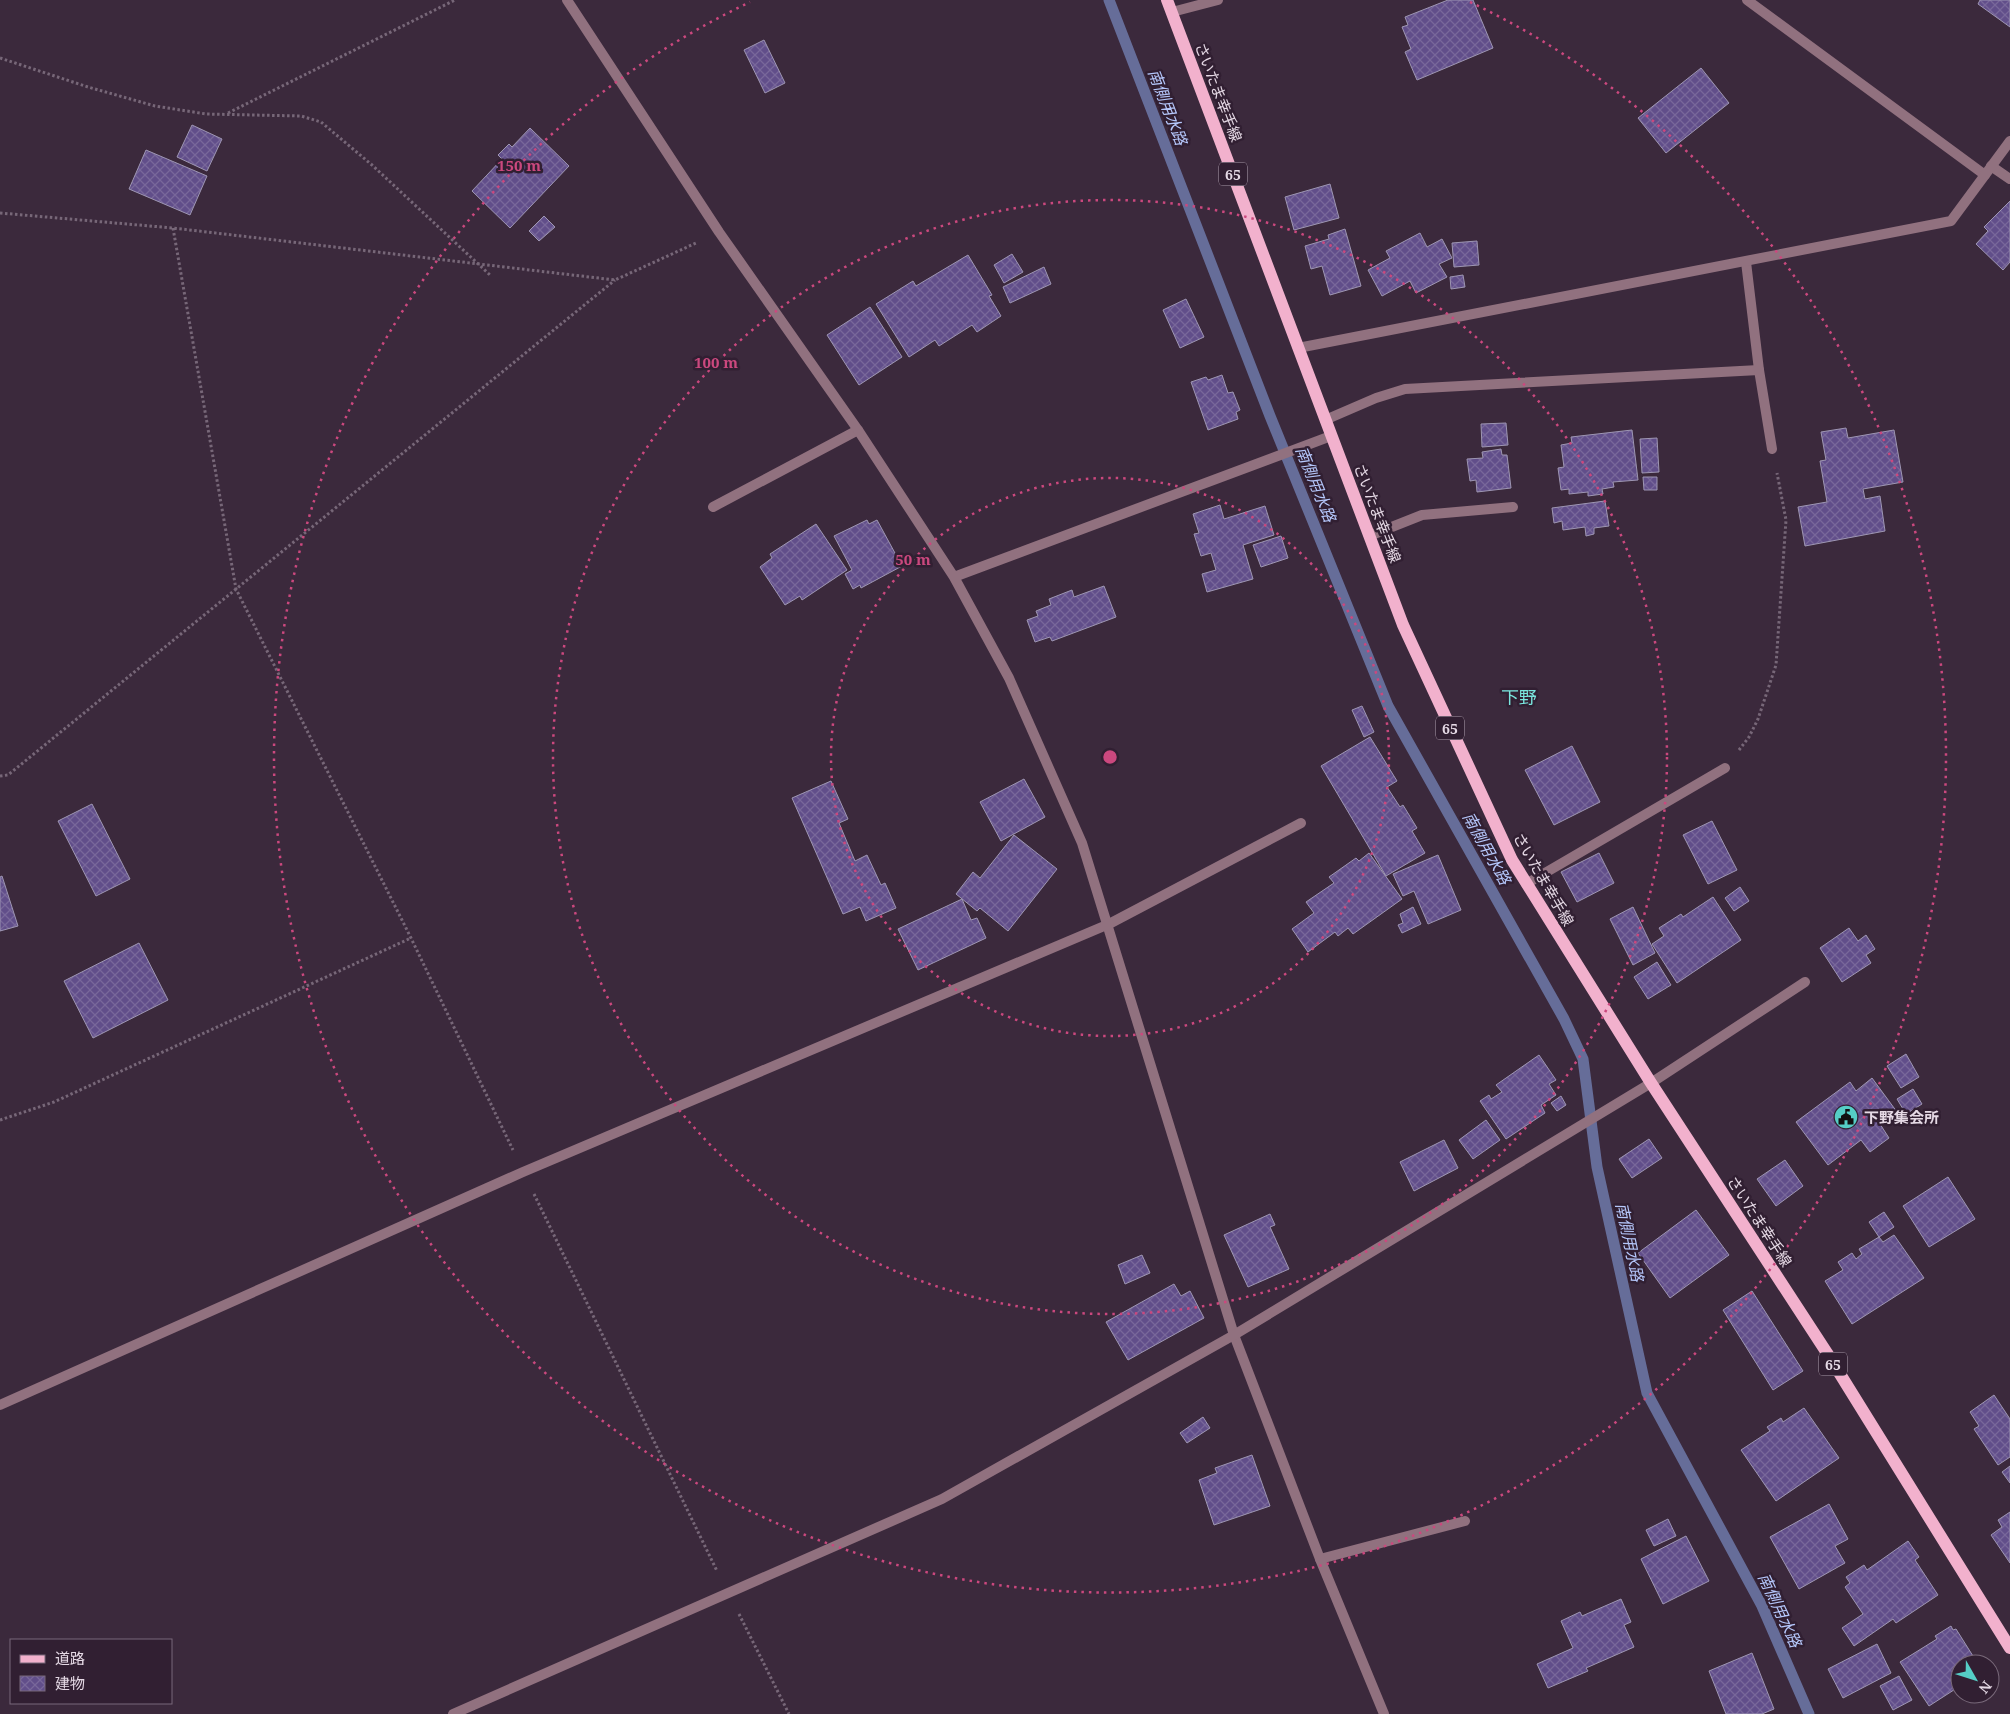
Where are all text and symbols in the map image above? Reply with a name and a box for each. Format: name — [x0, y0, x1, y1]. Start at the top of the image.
street label: さいたま幸手線 — [1191, 40, 1247, 144]
water label: 南側用水路 — [1143, 66, 1193, 150]
text: 150 m — [497, 155, 541, 175]
road number: 65 — [1219, 162, 1247, 185]
text: 100 m — [694, 352, 738, 372]
water label: 南側用水路 — [1291, 443, 1342, 527]
street label: さいたま幸手線 — [1350, 461, 1406, 565]
text: 50 m — [895, 549, 931, 569]
district label: 下野 — [1501, 685, 1537, 709]
road number: 65 — [1436, 716, 1464, 740]
centre of rings — [1101, 748, 1119, 766]
water label: 南側用水路 — [1458, 808, 1517, 890]
street label: さいたま幸手線 — [1509, 829, 1579, 929]
public building icon: 下野集会所 — [1833, 1104, 1859, 1130]
place label: 下野集会所 — [1864, 1107, 1939, 1127]
street label: さいたま幸手線 — [1723, 1172, 1797, 1270]
water label: 南側用水路 — [1611, 1201, 1649, 1285]
road number: 65 — [1819, 1352, 1847, 1376]
water label: 南側用水路 — [1753, 1569, 1808, 1653]
legend — [10, 1639, 172, 1704]
text: 道路 — [55, 1648, 85, 1668]
north arrow — [1950, 1654, 2000, 1704]
text: 建物 — [55, 1673, 85, 1693]
text: N — [1975, 1677, 1996, 1698]

